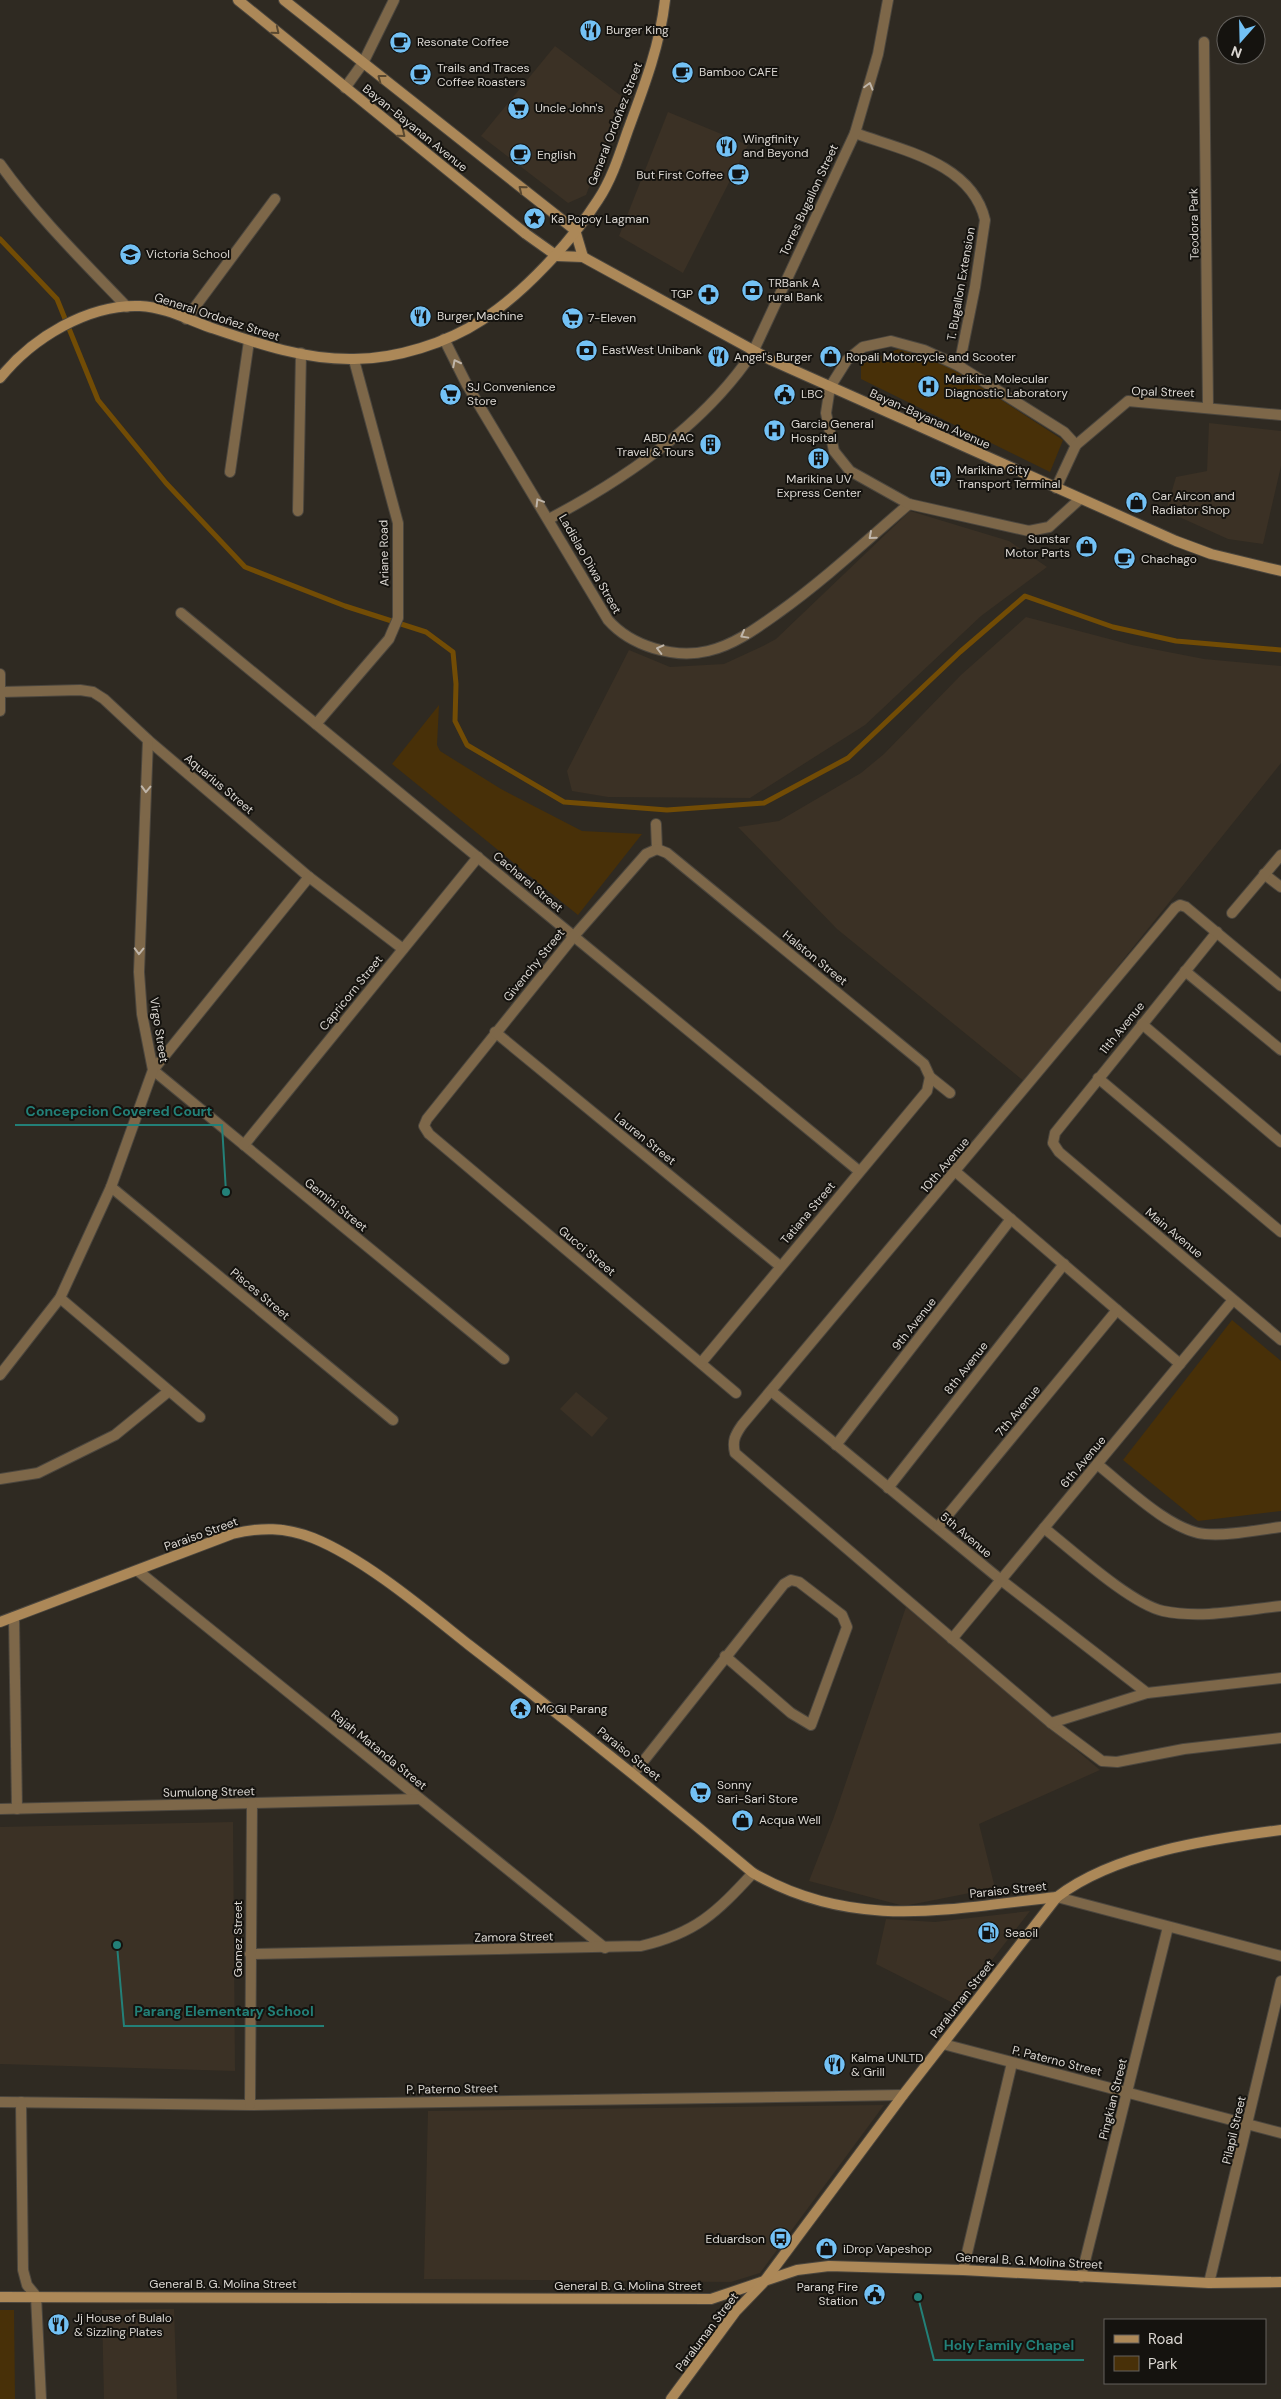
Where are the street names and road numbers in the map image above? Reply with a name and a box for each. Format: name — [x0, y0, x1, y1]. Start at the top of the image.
street label: General Ordoñez Street — [584, 60, 646, 188]
street label: Bayan-Bayanan Avenue — [359, 81, 471, 175]
street label: Torres Bugallon Street — [776, 141, 842, 258]
street label: Teodora Park — [1185, 188, 1203, 260]
street label: T. Bugallon Extension — [943, 226, 979, 342]
street label: General Ordoñez Street — [152, 289, 282, 345]
street label: Opal Street — [1131, 383, 1195, 401]
street label: Bayan-Bayanan Avenue — [867, 385, 993, 453]
street label: Ladislao Diwa Street — [555, 511, 625, 617]
street label: Ariane Road — [375, 520, 393, 586]
street label: Aquarius Street — [181, 750, 257, 818]
street label: Cacharel Street — [490, 848, 566, 916]
street label: Givenchy Street — [500, 925, 568, 1005]
street label: Halston Street — [779, 927, 851, 989]
street label: Capricorn Street — [316, 952, 386, 1034]
street label: Virgo Street — [146, 996, 172, 1064]
street label: 11th Avenue — [1096, 998, 1148, 1058]
street label: Lauren Street — [611, 1109, 679, 1169]
street label: 10th Avenue — [917, 1134, 973, 1196]
street label: Gemini Street — [301, 1175, 371, 1235]
street label: Tatiana Street — [777, 1178, 839, 1248]
street label: Main Avenue — [1142, 1204, 1206, 1262]
street label: Gucci Street — [555, 1222, 619, 1280]
street label: Pisces Street — [227, 1264, 293, 1324]
street label: 9th Avenue — [888, 1294, 940, 1354]
street label: 8th Avenue — [940, 1338, 992, 1398]
street label: 7th Avenue — [992, 1382, 1044, 1440]
street label: 6th Avenue — [1057, 1433, 1110, 1491]
street label: 5th Avenue — [937, 1509, 995, 1561]
street label: Paraiso Street — [162, 1513, 240, 1555]
street label: Rajah Matanda Street — [328, 1706, 430, 1794]
street label: Paraiso Street — [594, 1723, 664, 1785]
street label: Sumulong Street — [163, 1783, 255, 1801]
street label: Paraiso Street — [969, 1878, 1048, 1902]
street label: Gomez Street — [230, 1900, 246, 1977]
street label: Zamora Street — [474, 1928, 554, 1946]
street label: Paraluman Street — [926, 1956, 998, 2041]
street label: P. Paterno Street — [1011, 2042, 1104, 2080]
street label: Pingkian Street — [1095, 2057, 1131, 2141]
street label: P. Paterno Street — [406, 2080, 498, 2098]
street label: Pilapil Street — [1218, 2094, 1250, 2166]
street label: General B. G. Molina Street — [955, 2249, 1103, 2273]
street label: General B. G. Molina Street — [149, 2276, 297, 2292]
street label: General B. G. Molina Street — [554, 2278, 702, 2294]
street label: Paraluman Street — [672, 2289, 742, 2375]

